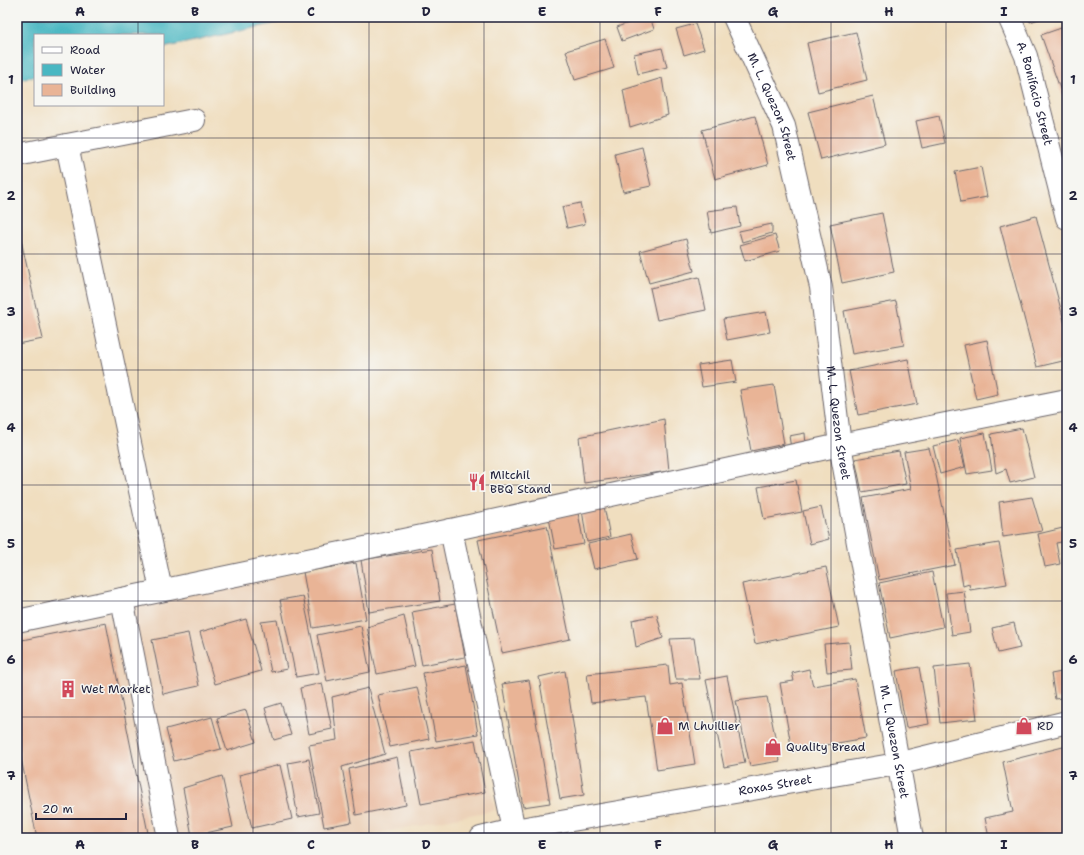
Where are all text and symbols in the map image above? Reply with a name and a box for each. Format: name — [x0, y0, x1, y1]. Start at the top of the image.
text: A — [75, 3, 85, 20]
text: B — [191, 3, 199, 20]
text: C — [307, 3, 315, 20]
text: D — [421, 3, 431, 20]
text: E — [538, 3, 547, 20]
text: F — [654, 3, 662, 20]
text: G — [768, 3, 779, 20]
text: H — [884, 3, 894, 20]
text: I — [1000, 3, 1008, 20]
legend — [34, 34, 164, 106]
street label: A. Bonifacio Street — [1013, 39, 1056, 147]
text: Road — [70, 42, 101, 58]
street label: M. L. Quezon Street — [744, 50, 800, 163]
text: Water — [70, 62, 106, 78]
text: 1 — [8, 71, 14, 88]
text: 1 — [1070, 71, 1076, 88]
text: Building — [70, 82, 116, 98]
text: 2 — [6, 187, 16, 204]
text: 2 — [1068, 187, 1078, 204]
text: 3 — [6, 303, 16, 320]
text: 3 — [1068, 303, 1078, 320]
street label: M. L. Quezon Street — [823, 365, 854, 481]
text: 4 — [6, 419, 16, 436]
text: 4 — [1068, 419, 1078, 436]
place label: Mitchil BBQ Stand — [490, 467, 552, 497]
restaurant icon: Mitchil BBQ Stand — [467, 472, 487, 492]
text: 5 — [7, 535, 15, 552]
text: 5 — [1069, 535, 1077, 552]
text: 6 — [6, 651, 16, 668]
text: 6 — [1068, 651, 1078, 668]
building icon: Wet Market — [58, 679, 78, 699]
place label: Wet Market — [81, 681, 150, 697]
street label: M. L. Quezon Street — [876, 684, 913, 800]
shop icon: M Lhuillier — [655, 716, 675, 736]
shop icon: RD — [1014, 716, 1034, 736]
place label: M Lhuillier — [678, 718, 740, 734]
place label: RD — [1037, 718, 1053, 734]
shop icon: Quality Bread — [763, 737, 783, 757]
place label: Quality Bread — [786, 739, 866, 755]
text: 7 — [6, 767, 16, 784]
text: 7 — [1068, 767, 1078, 784]
street label: Roxas Street — [737, 771, 813, 799]
scale bar — [36, 795, 126, 821]
text: 20 m — [42, 801, 73, 817]
text: A — [75, 836, 85, 853]
text: B — [191, 836, 199, 853]
text: C — [307, 836, 315, 853]
text: D — [421, 836, 431, 853]
text: E — [538, 836, 547, 853]
text: F — [654, 836, 662, 853]
text: G — [768, 836, 779, 853]
text: H — [884, 836, 894, 853]
text: I — [1000, 836, 1008, 853]

